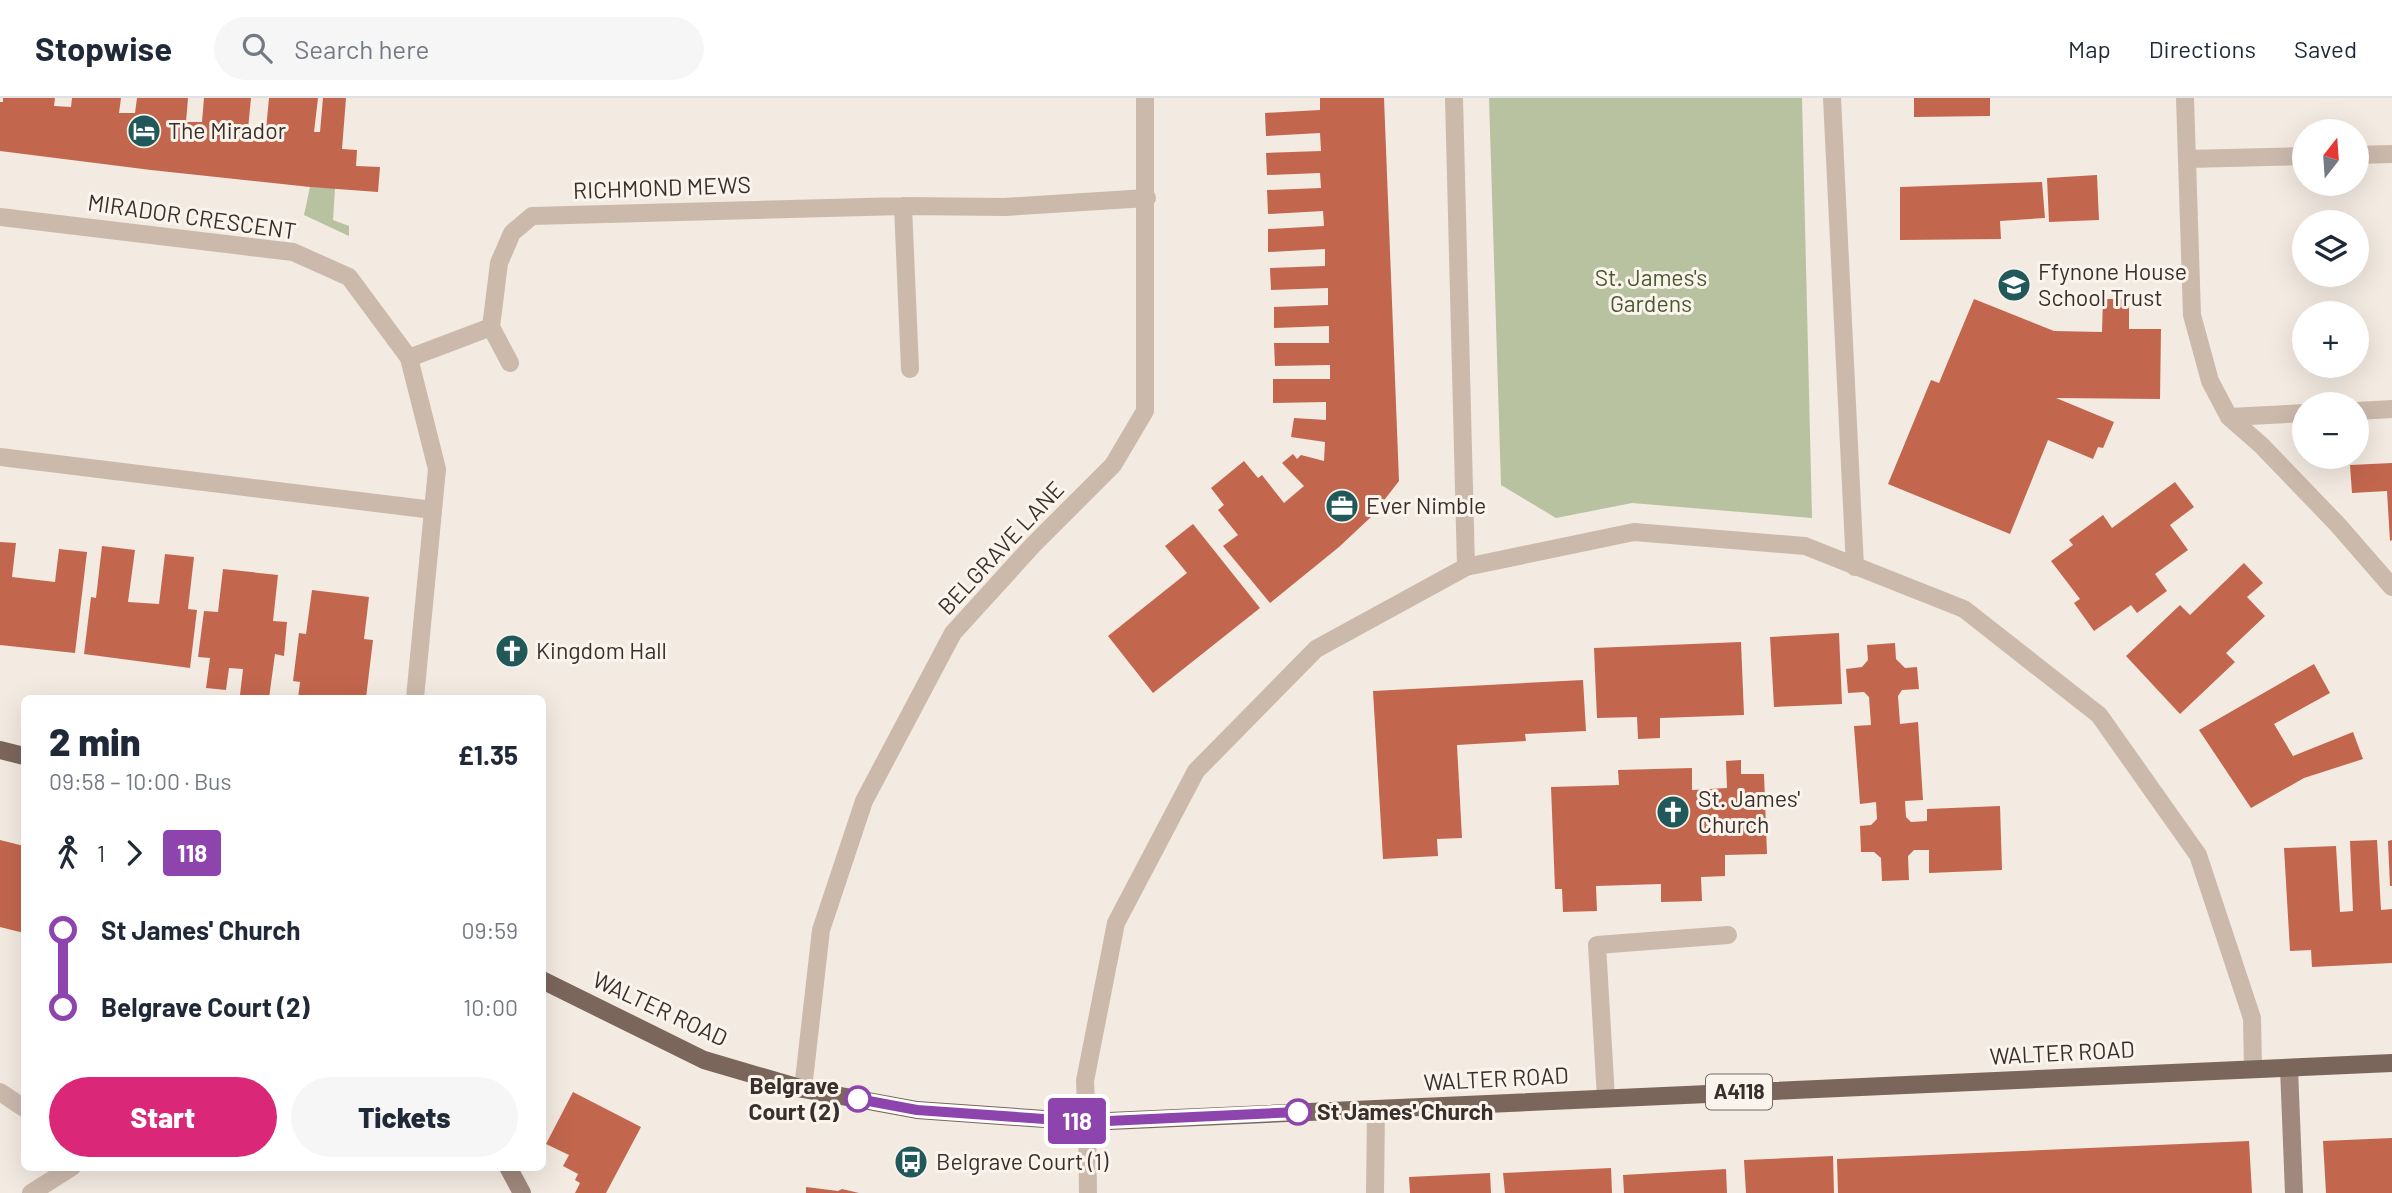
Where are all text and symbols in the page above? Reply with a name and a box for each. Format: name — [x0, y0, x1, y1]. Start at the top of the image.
search box — [214, 17, 704, 80]
text: Stopwise — [35, 28, 172, 68]
icon: search — [238, 29, 276, 67]
text: Search here — [294, 33, 429, 64]
text: Map — [2068, 34, 2111, 63]
text: Directions — [2149, 34, 2256, 63]
text: Saved — [2294, 34, 2357, 63]
hotel icon: The Mirador — [125, 112, 163, 150]
place label: The Mirador — [168, 116, 287, 144]
north arrow — [2292, 119, 2370, 196]
map controls — [2292, 119, 2369, 469]
street label: RICHMOND MEWS — [573, 170, 751, 204]
street label: MIRADOR CRESCENT — [86, 188, 298, 245]
button: layers — [2292, 210, 2369, 287]
place label: Ffynone House School Trust — [2038, 257, 2187, 311]
park label: St. James's Gardens — [1595, 263, 1707, 317]
school or university icon: Ffynone House School Trust — [1995, 266, 2033, 304]
button: + — [2292, 301, 2369, 378]
button: − — [2292, 392, 2369, 469]
street label: BELGRAVE LANE — [931, 475, 1069, 620]
office icon: Ever Nimble — [1323, 487, 1361, 525]
place label: Ever Nimble — [1366, 491, 1486, 519]
church icon: Kingdom Hall — [493, 632, 531, 670]
place label: Kingdom Hall — [536, 636, 667, 664]
text: 2 min — [49, 718, 141, 764]
text: £1.35 — [458, 739, 518, 770]
text: 09:58 – 10:00 · Bus — [49, 767, 231, 795]
place label: St. James' Church — [1698, 784, 1800, 838]
church icon: St. James' Church — [1654, 793, 1692, 831]
icon: walk — [49, 834, 87, 872]
icon: forward — [115, 834, 153, 872]
text: 118 — [177, 838, 207, 867]
text: 1 — [97, 839, 105, 867]
text: St James' Church — [101, 914, 300, 945]
text: 09:59 — [461, 916, 518, 944]
street label: WALTER ROAD — [589, 965, 732, 1051]
text: Belgrave Court (2) — [101, 991, 310, 1022]
text: 10:00 — [463, 993, 518, 1021]
street label: WALTER ROAD — [1989, 1034, 2135, 1070]
street label: WALTER ROAD — [1423, 1060, 1569, 1096]
place label: Belgrave Court (2) — [749, 1071, 839, 1125]
road number: A4118 — [1706, 1074, 1772, 1110]
button: Start — [49, 1077, 277, 1157]
button: Tickets — [291, 1077, 518, 1157]
marker: Belgrave Court (2) — [845, 1086, 871, 1112]
place label: St James' Church — [1317, 1097, 1493, 1125]
line badge: 118 — [1037, 1098, 1117, 1144]
marker: St James' Church — [1285, 1099, 1311, 1125]
text: 118 — [1062, 1106, 1092, 1135]
bus stop icon: Belgrave Court (1) — [892, 1143, 930, 1181]
place label: Belgrave Court (1) — [936, 1147, 1109, 1175]

